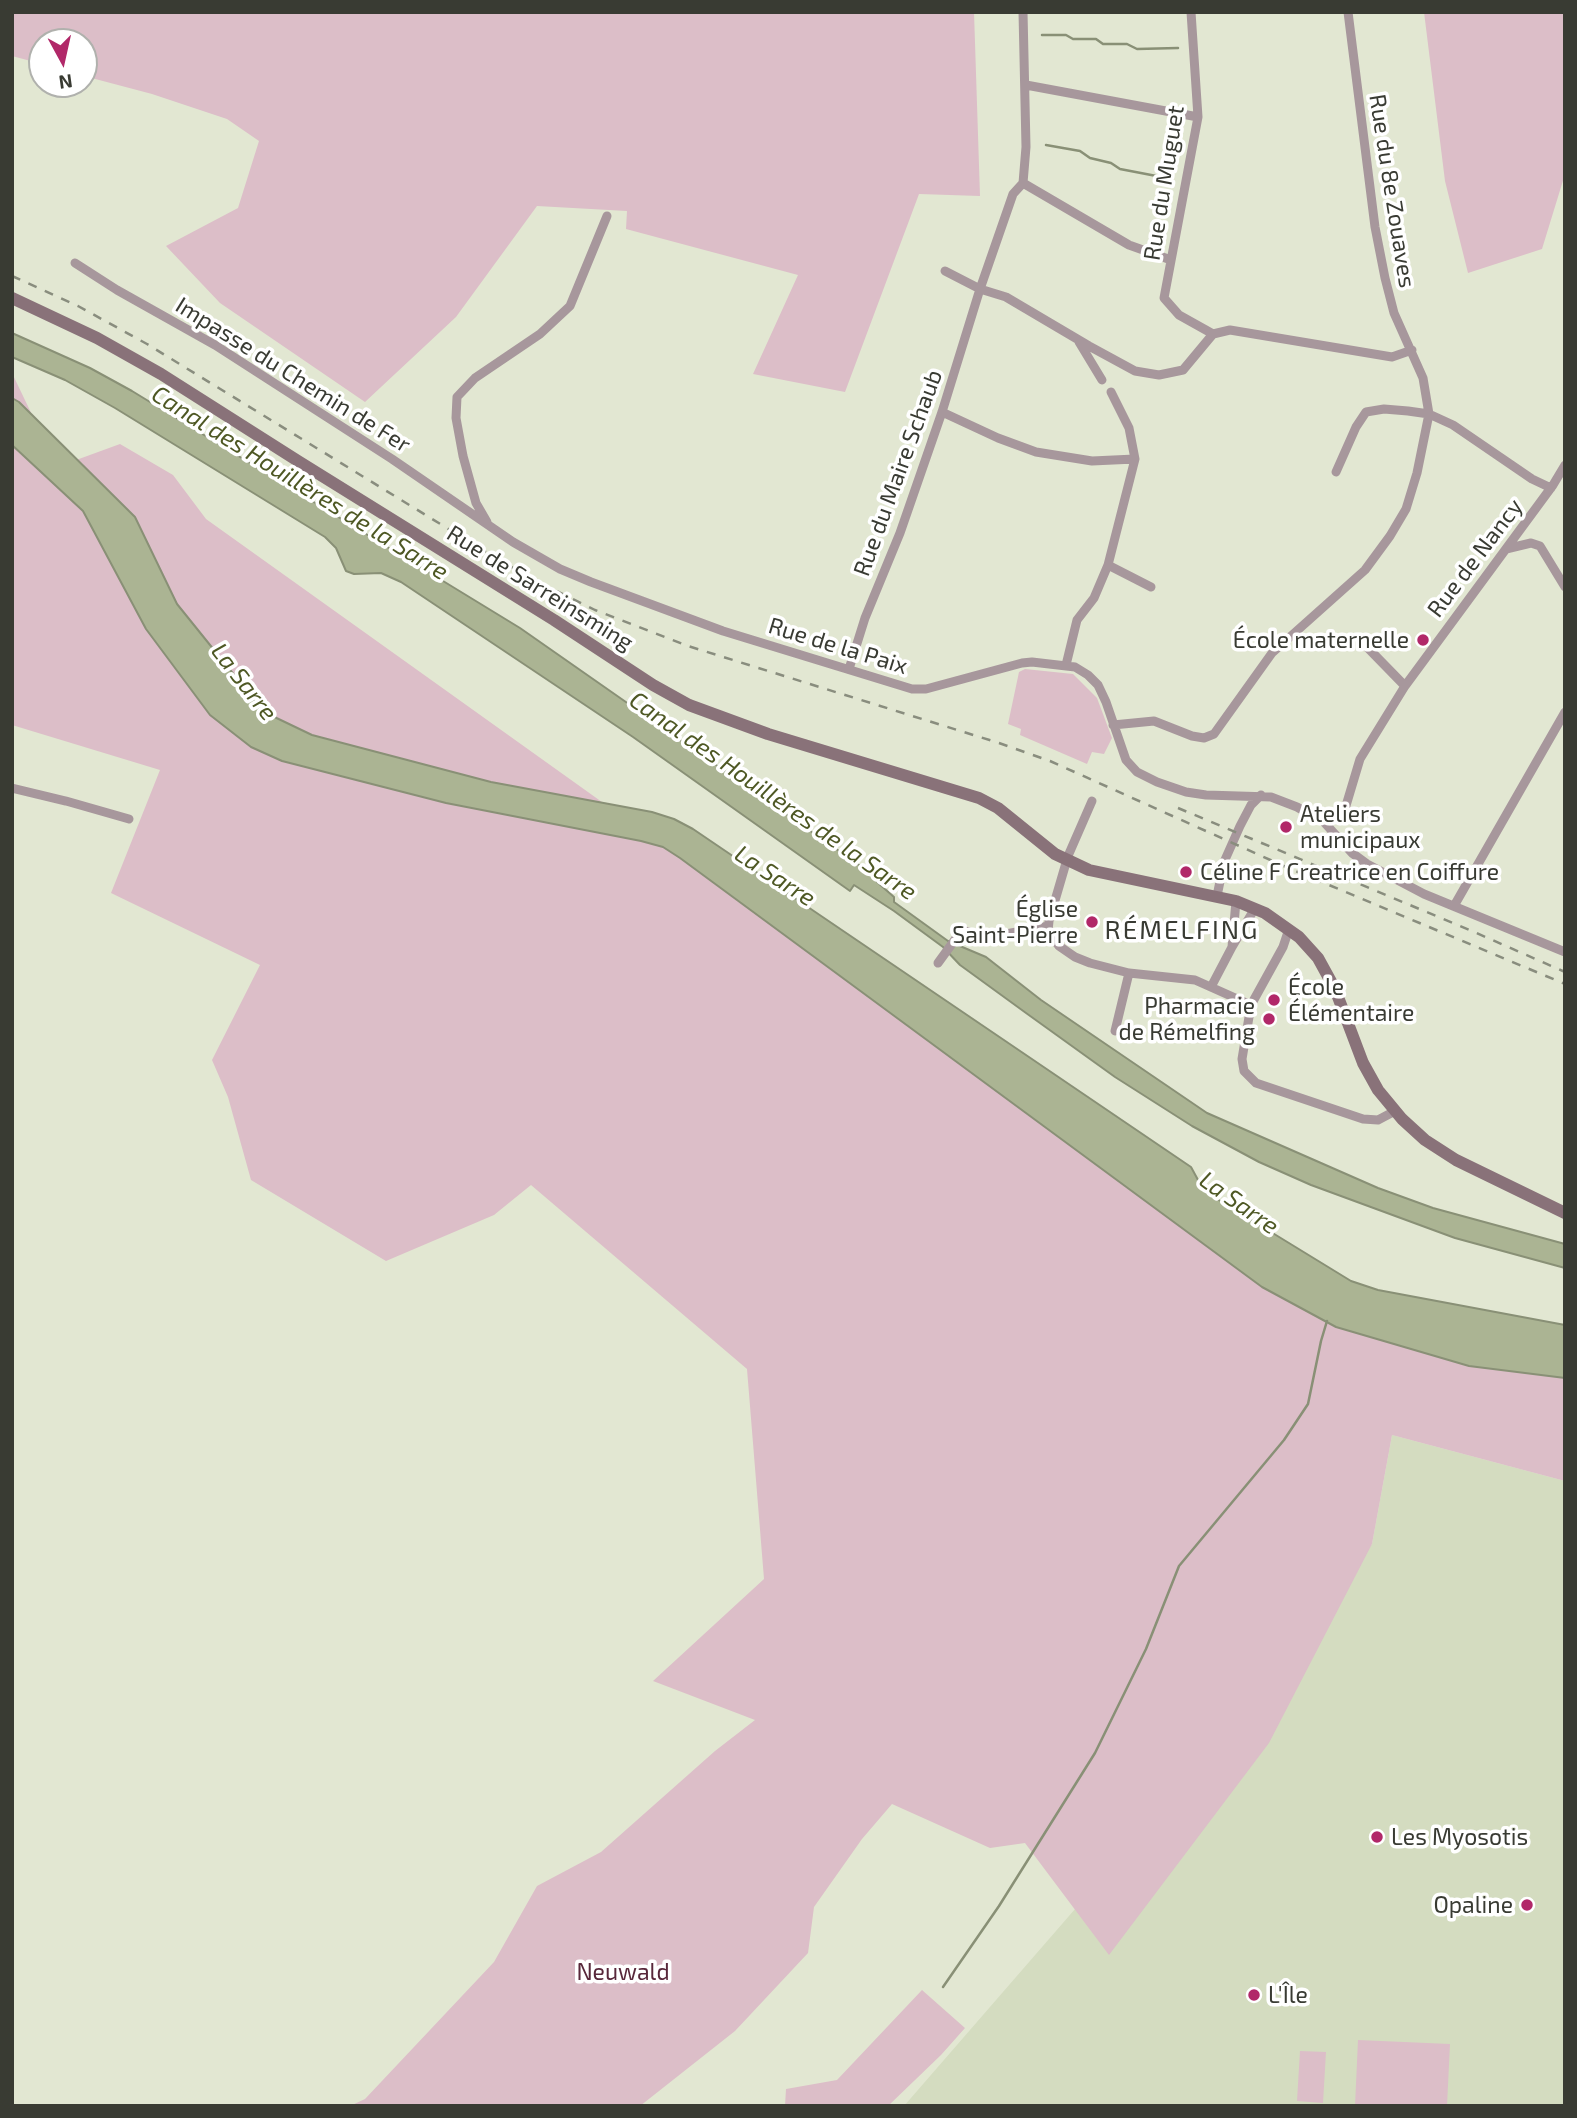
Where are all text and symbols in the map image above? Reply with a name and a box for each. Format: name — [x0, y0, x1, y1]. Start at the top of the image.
north arrow — [28, 28, 98, 98]
text: N — [57, 70, 74, 95]
street label: Rue du 8e Zouaves — [1363, 92, 1421, 290]
street label: Rue du Muguet — [1138, 104, 1190, 262]
street label: Impasse du Chemin de Fer — [170, 291, 416, 459]
street label: Rue du Maire Schaub — [848, 366, 948, 580]
water label: Canal des Houillères de la Sarre — [146, 380, 454, 586]
street label: Rue de Nancy — [1422, 493, 1528, 623]
street label: Rue de Sarreinsming — [442, 520, 638, 656]
street label: Rue de la Paix — [765, 612, 911, 680]
place label: École maternelle — [1233, 626, 1409, 654]
marker: École maternelle — [1415, 632, 1431, 648]
water label: La Sarre — [205, 638, 283, 726]
water label: Canal des Houillères de la Sarre — [624, 686, 922, 906]
place label: Ateliers municipaux — [1300, 800, 1420, 854]
marker: Ateliers municipaux — [1278, 819, 1294, 835]
water label: La Sarre — [729, 839, 821, 913]
place label: Céline F Creatrice en Coiffure — [1200, 858, 1499, 886]
marker: Céline F Creatrice en Coiffure — [1178, 864, 1194, 880]
place label: Église Saint-Pierre — [952, 895, 1078, 949]
marker: Église Saint-Pierre — [1084, 914, 1100, 930]
district label: RÉMELFING — [1106, 914, 1258, 946]
place label: École Élémentaire — [1288, 973, 1414, 1027]
place label: Pharmacie de Rémelfing — [1119, 992, 1255, 1046]
marker: École Élémentaire — [1266, 992, 1282, 1008]
marker: Pharmacie de Rémelfing — [1261, 1011, 1277, 1027]
water label: La Sarre — [1194, 1165, 1284, 1241]
place label: Les Myosotis — [1391, 1823, 1528, 1851]
marker: Les Myosotis — [1369, 1829, 1385, 1845]
place label: Opaline — [1433, 1891, 1513, 1919]
marker: Opaline — [1519, 1897, 1535, 1913]
park label: Neuwald — [576, 1958, 670, 1986]
place label: L'Île — [1268, 1981, 1308, 2009]
marker: L'Île — [1246, 1987, 1262, 2003]

